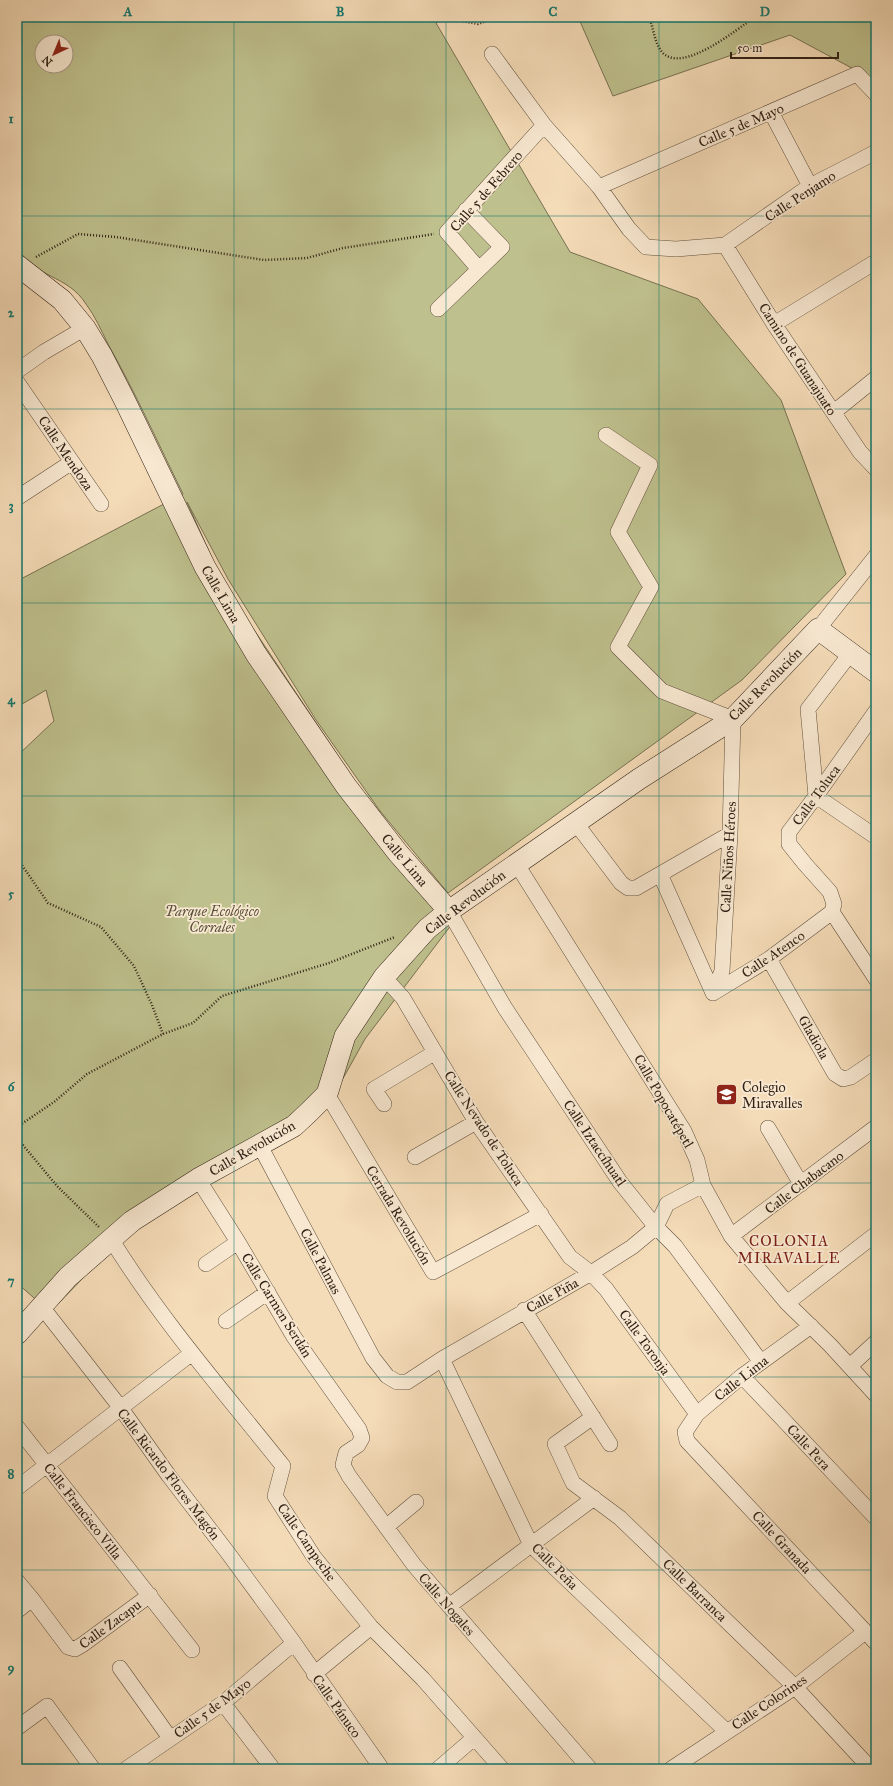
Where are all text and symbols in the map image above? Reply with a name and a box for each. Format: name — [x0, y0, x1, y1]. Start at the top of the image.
text: A — [123, 4, 133, 20]
text: B — [336, 4, 345, 20]
text: C — [549, 4, 558, 20]
text: D — [760, 4, 770, 20]
north arrow — [34, 34, 74, 74]
scale bar — [731, 34, 838, 60]
text: 50 m — [737, 41, 762, 55]
text: N — [39, 52, 55, 69]
street label: Calle 5 de Mayo — [696, 100, 786, 151]
text: 1 — [8, 111, 14, 127]
street label: Calle 5 de Febrero — [447, 147, 526, 235]
street label: Calle Penjamo — [762, 167, 839, 226]
street label: Camino de Guanajuato — [755, 300, 840, 419]
text: 2 — [8, 305, 15, 321]
street label: Calle Mendoza — [34, 413, 97, 494]
text: 3 — [8, 498, 14, 514]
street label: Calle Lima — [197, 562, 244, 626]
street label: Calle Revolución — [725, 644, 806, 725]
text: 4 — [7, 692, 15, 708]
street label: Calle Toluca — [789, 762, 844, 829]
street label: Calle Niños Héroes — [717, 801, 740, 913]
street label: Calle Lima — [378, 830, 432, 890]
street label: Calle Revolución — [422, 866, 509, 938]
text: 5 — [8, 886, 15, 902]
park label: Parque Ecológico Corrales — [165, 903, 259, 936]
street label: Calle Atenco — [738, 927, 808, 982]
street label: Gladiola — [794, 1012, 833, 1062]
street label: Calle Popocatépetl — [630, 1052, 697, 1151]
street label: Calle Nevado de Toluca — [440, 1068, 527, 1189]
text: 6 — [8, 1079, 16, 1095]
place label: Colegio Miravalles — [742, 1079, 802, 1112]
school or university icon: Colegio Miravalles — [713, 1082, 739, 1108]
street label: Calle Iztaccíhuatl — [559, 1097, 630, 1190]
street label: Calle Revolución — [206, 1117, 299, 1180]
street label: Calle Chabacano — [762, 1147, 847, 1218]
street label: Cerrada Revolución — [362, 1163, 435, 1268]
street label: Calle Palmas — [296, 1225, 345, 1297]
district label: COLONIA MIRAVALLE — [738, 1232, 840, 1267]
street label: Calle Carmen Serdán — [238, 1250, 316, 1361]
text: 7 — [8, 1273, 15, 1289]
street label: Calle Piña — [523, 1274, 581, 1317]
street label: Calle Toronja — [615, 1306, 674, 1378]
street label: Calle Lima — [711, 1352, 772, 1405]
street label: Calle Ricardo Flores Magón — [114, 1405, 224, 1544]
street label: Calle Pera — [783, 1421, 834, 1474]
street label: Calle Francisco Villa — [40, 1460, 125, 1563]
text: 8 — [8, 1466, 15, 1482]
street label: Calle Campeche — [273, 1500, 340, 1585]
street label: Calle Granada — [748, 1507, 815, 1577]
street label: Calle Peña — [528, 1540, 582, 1593]
street label: Calle Barranca — [659, 1555, 730, 1625]
street label: Calle Nogales — [415, 1569, 479, 1639]
street label: Calle Zacapu — [76, 1596, 145, 1653]
text: 9 — [8, 1660, 15, 1676]
street label: Calle Pánuco — [309, 1671, 365, 1741]
street label: Calle Colorines — [728, 1671, 810, 1734]
street label: Calle 5 de Mayo — [170, 1675, 254, 1742]

